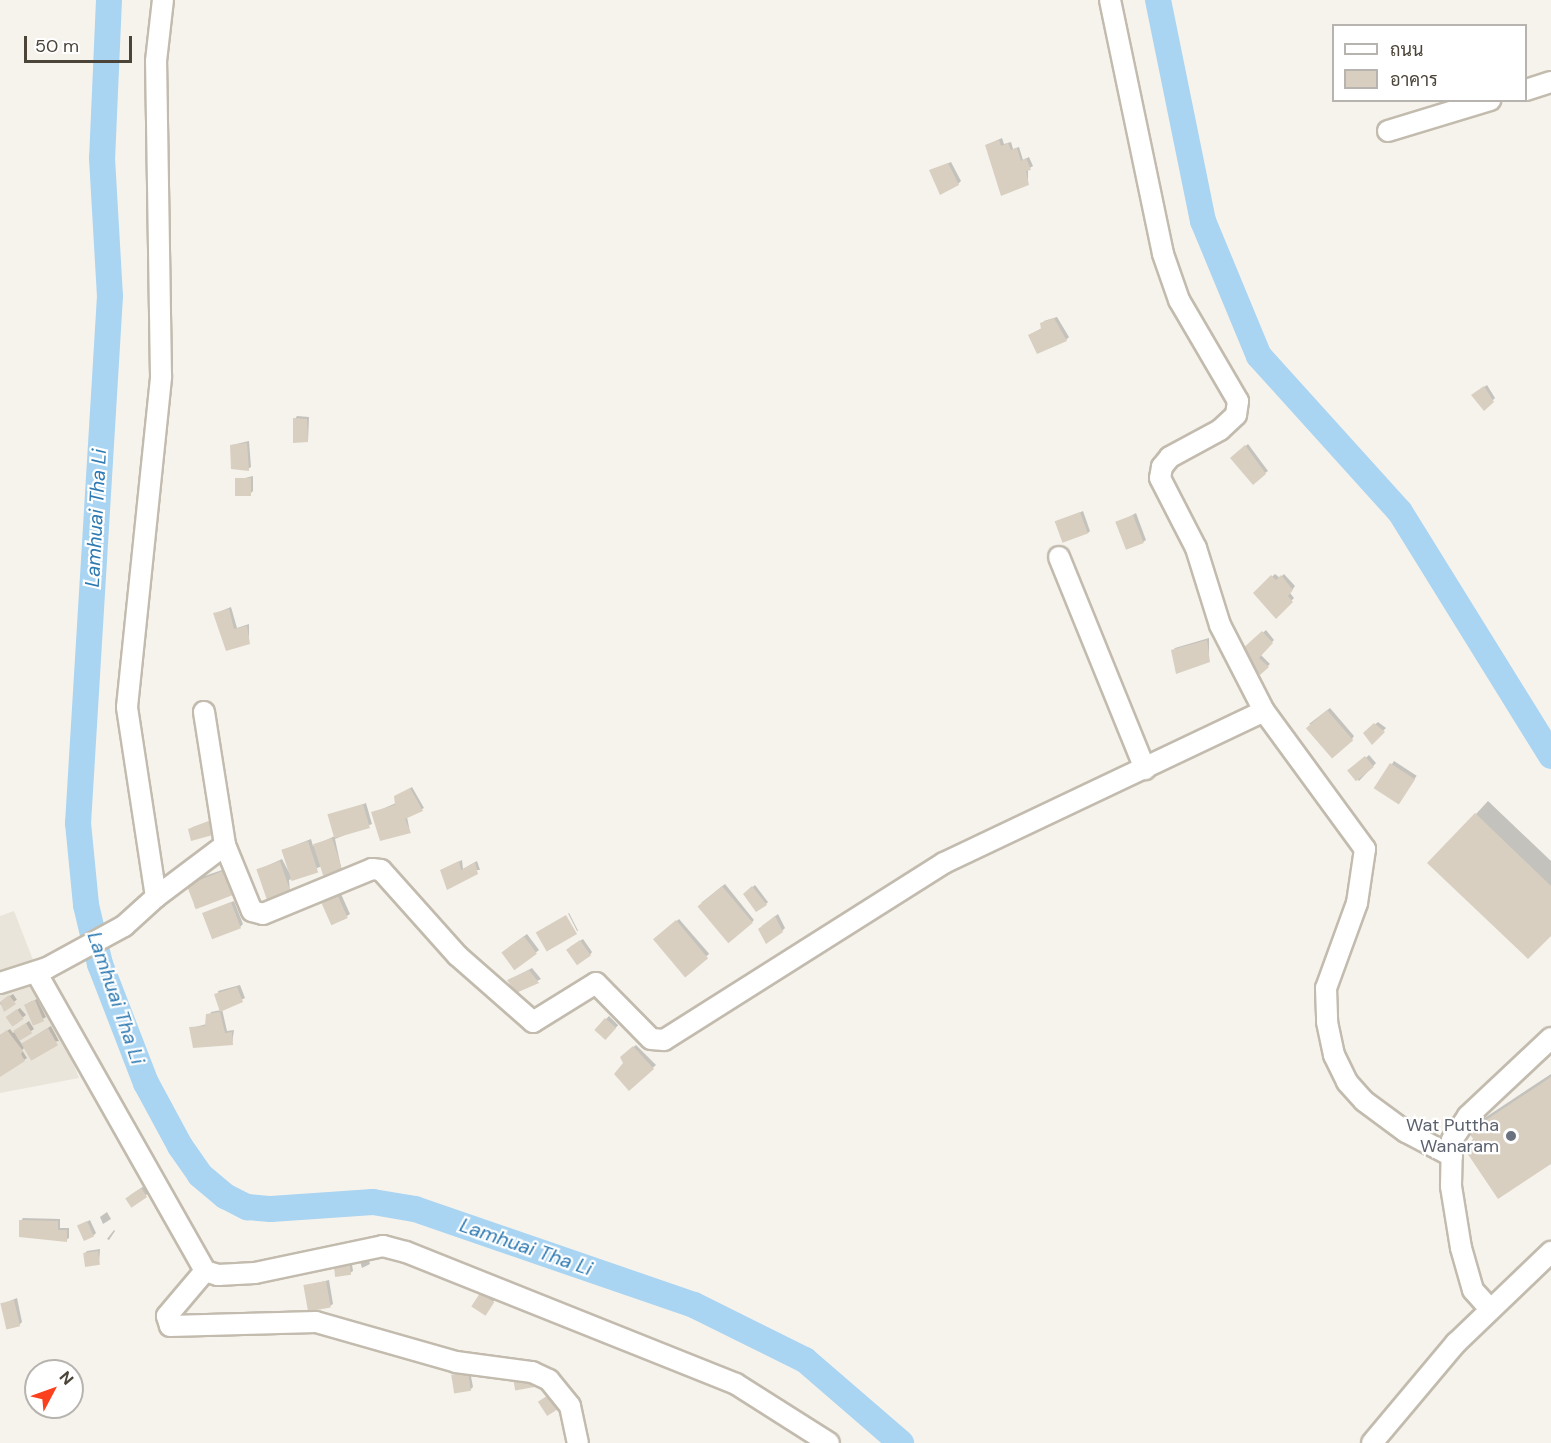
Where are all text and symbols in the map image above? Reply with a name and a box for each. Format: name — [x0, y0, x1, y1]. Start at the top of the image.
scale bar — [27, 24, 135, 62]
legend — [1332, 24, 1527, 102]
text: 50 m — [35, 34, 79, 58]
text: ถนน — [1390, 38, 1423, 62]
text: อาคาร — [1390, 68, 1438, 92]
water label: Lamhuai Tha Li — [80, 448, 112, 588]
water label: Lamhuai Tha Li — [82, 929, 150, 1067]
place label: Wat Puttha Wanaram — [1406, 1115, 1499, 1158]
marker: Wat Puttha Wanaram — [1504, 1129, 1518, 1143]
water label: Lamhuai Tha Li — [457, 1213, 595, 1281]
north arrow — [24, 1359, 84, 1419]
text: N — [55, 1367, 78, 1389]

